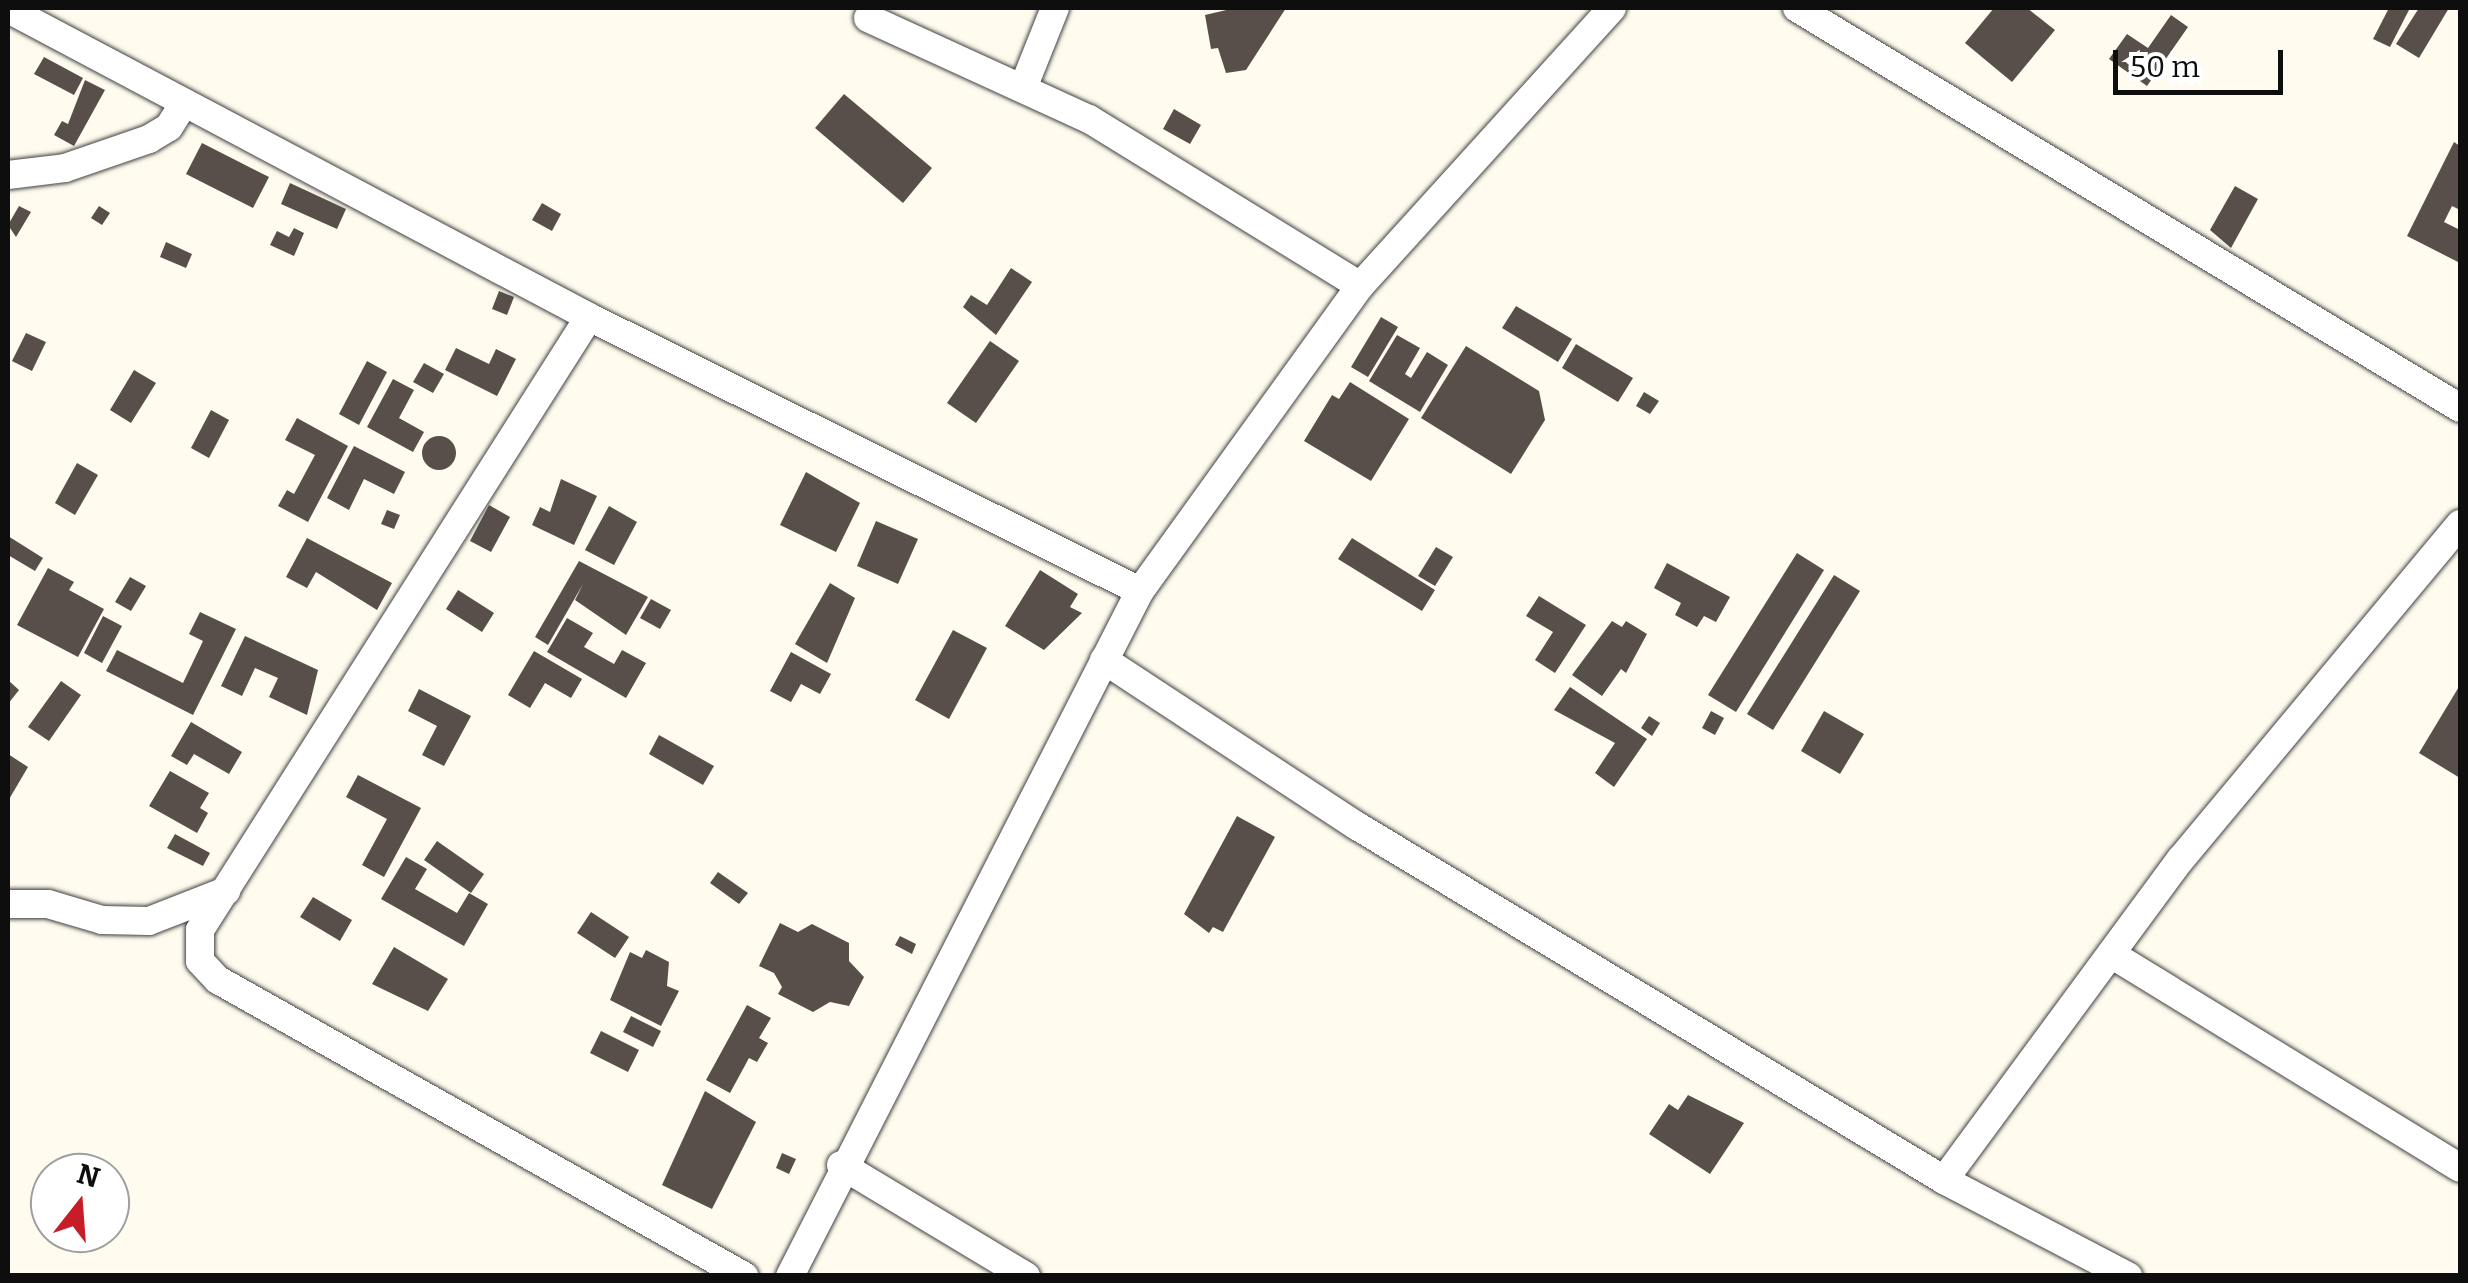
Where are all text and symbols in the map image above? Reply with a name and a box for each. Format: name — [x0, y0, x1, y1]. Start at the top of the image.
scale bar — [2118, 30, 2288, 92]
text: 50 m — [2130, 49, 2200, 85]
north arrow — [30, 1153, 130, 1253]
text: N — [73, 1157, 103, 1195]

